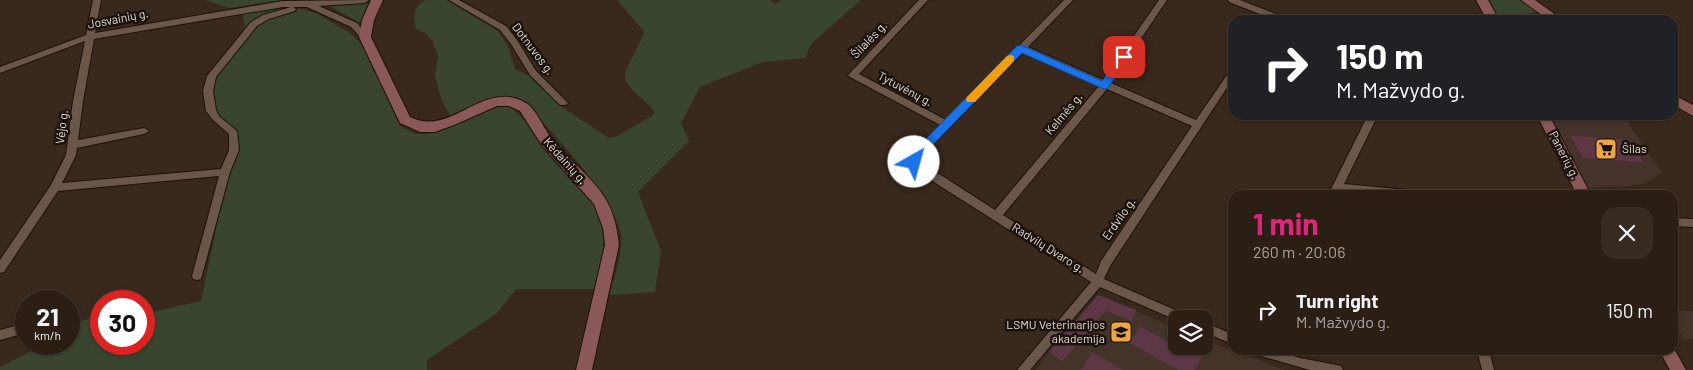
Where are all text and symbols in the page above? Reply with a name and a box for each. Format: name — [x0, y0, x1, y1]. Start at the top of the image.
street label: Josvainių g. — [86, 5, 149, 31]
street label: Šilalės g. — [847, 18, 889, 61]
street label: Dotnuvos g. — [510, 20, 558, 77]
text: 150 m — [1336, 34, 1423, 76]
icon: right — [1253, 35, 1318, 100]
pin — [1103, 36, 1145, 78]
icon: arrive — [1110, 43, 1138, 71]
street label: Tytuvėnų g. — [876, 68, 935, 108]
text: M. Mažvydo g. — [1336, 76, 1466, 102]
street label: Kelmės g. — [1042, 90, 1085, 137]
street label: Vėjo g. — [52, 109, 70, 145]
street label: Panerių g. — [1547, 128, 1583, 181]
street label: Kėdainių g. — [541, 134, 590, 186]
position arrow — [887, 135, 939, 187]
supermarket icon: Šilas — [1594, 137, 1618, 161]
place label: Šilas — [1622, 141, 1647, 155]
street label: Erdvilo g. — [1099, 195, 1138, 242]
text: 1 min — [1253, 205, 1319, 241]
button: close — [1601, 207, 1653, 259]
street label: Radvilų Dvaro g. — [1010, 219, 1087, 275]
text: 260 m · 20:06 — [1253, 242, 1345, 261]
text: Turn right — [1296, 289, 1378, 312]
speed limit sign: 30 — [90, 290, 155, 355]
icon: right — [1253, 296, 1281, 324]
text: 150 m — [1606, 299, 1653, 322]
text: 21 — [36, 301, 59, 331]
map controls — [1168, 310, 1213, 355]
button: layers — [1168, 310, 1213, 355]
text: M. Mažvydo g. — [1296, 312, 1390, 331]
place label: LSMU Veterinarijos akademija — [1006, 317, 1105, 345]
school or university icon: LSMU Veterinarijos akademija — [1109, 320, 1133, 344]
text: km/h — [34, 328, 61, 342]

